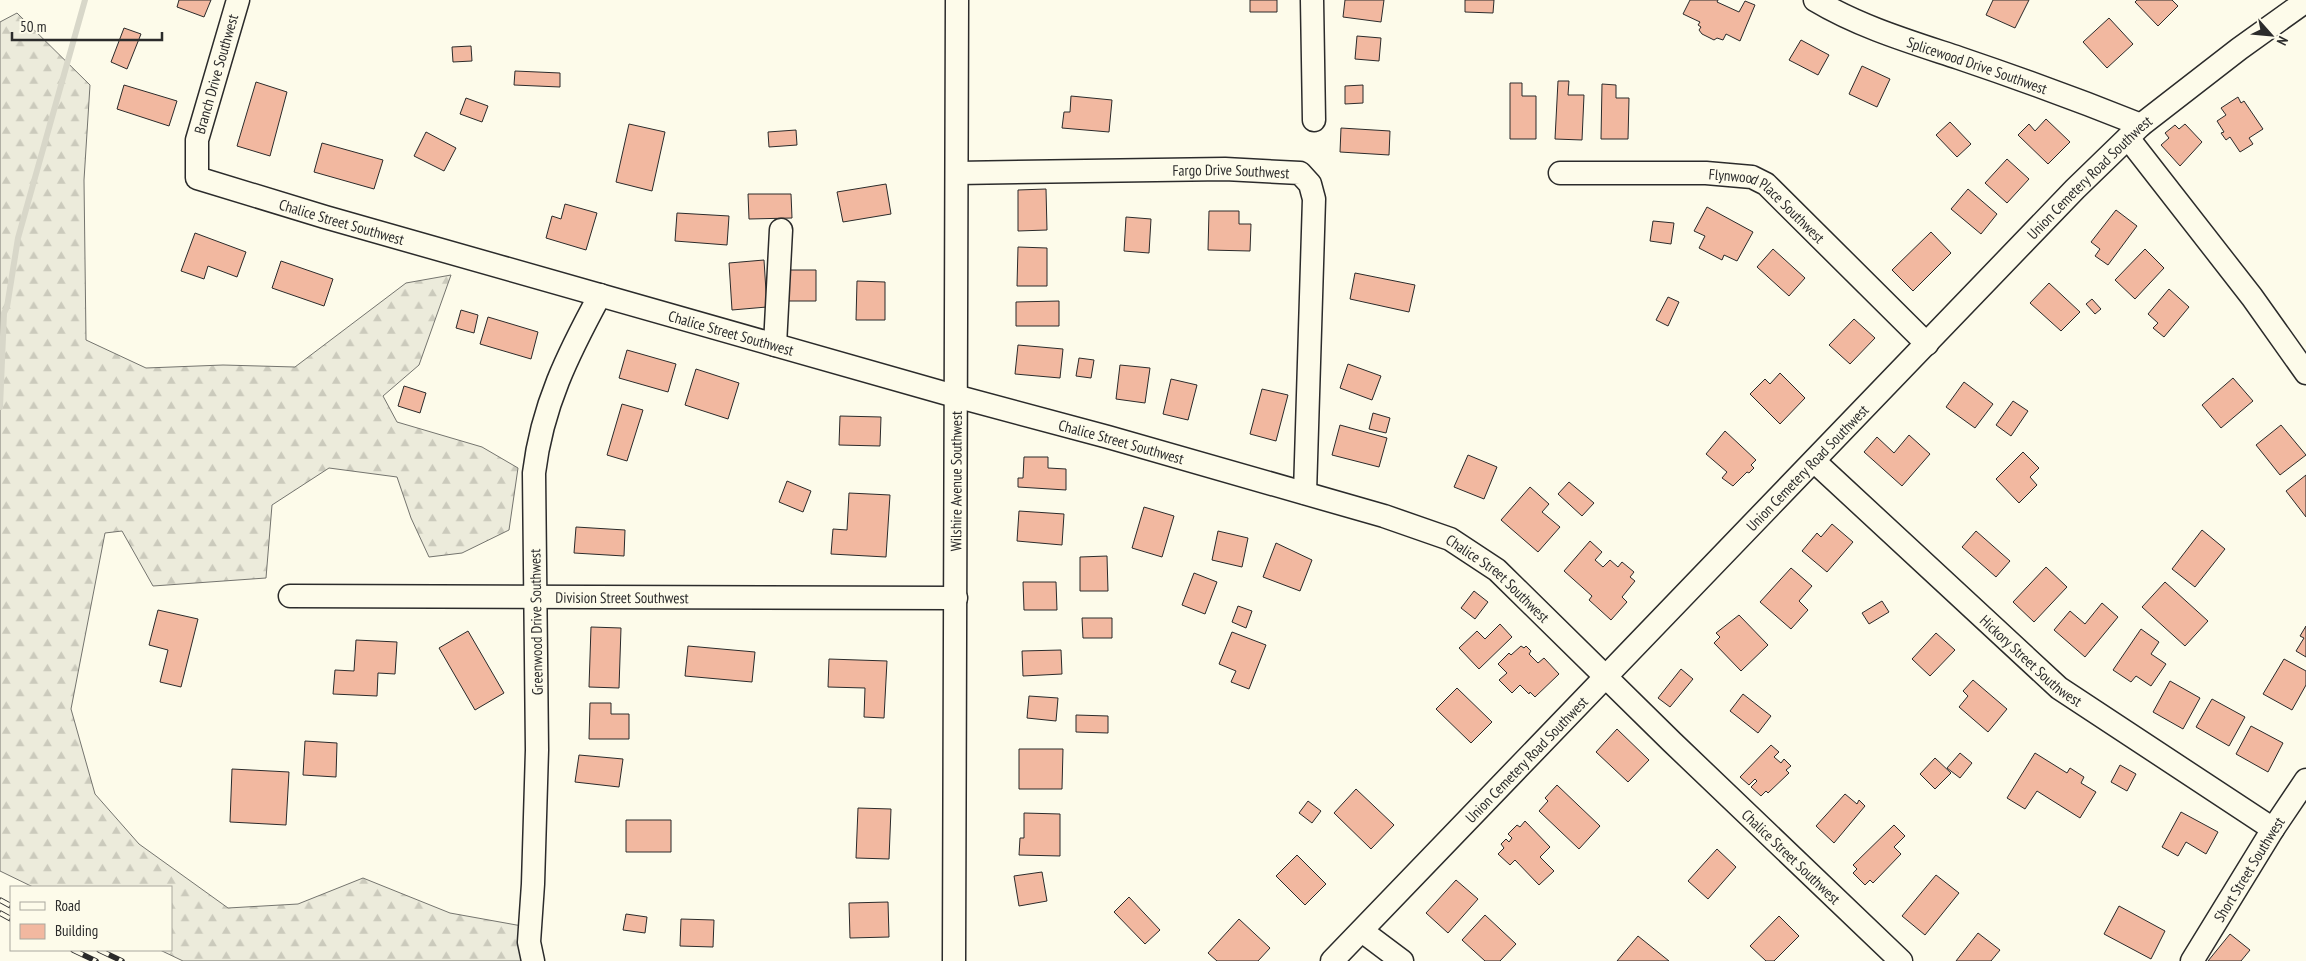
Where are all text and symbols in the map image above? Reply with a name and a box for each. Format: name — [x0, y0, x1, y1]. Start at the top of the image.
scale bar — [12, 10, 162, 42]
north arrow — [2246, 10, 2296, 60]
street label: Branch Drive Southwest — [190, 12, 242, 136]
text: 50 m — [20, 17, 46, 36]
street label: Splicewood Drive Southwest — [1905, 32, 2050, 98]
text: N — [2273, 33, 2292, 48]
street label: Union Cemetery Road Southwest — [2023, 111, 2155, 243]
street label: Fargo Drive Southwest — [1172, 159, 1290, 182]
street label: Flynwood Place Southwest — [1708, 164, 1829, 247]
street label: Chalice Street Southwest — [277, 194, 406, 249]
street label: Chalice Street Southwest — [666, 306, 796, 359]
street label: Union Cemetery Road Southwest — [1742, 400, 1872, 535]
street label: Wilshire Avenue Southwest — [946, 411, 965, 551]
street label: Chalice Street Southwest — [1057, 415, 1186, 468]
street label: Chalice Street Southwest — [1443, 530, 1554, 626]
street label: Greenwood Drive Southwest — [525, 549, 547, 695]
street label: Division Street Southwest — [555, 587, 689, 607]
street label: Hickory Street Southwest — [1976, 610, 2086, 710]
street label: Union Cemetery Road Southwest — [1461, 692, 1591, 827]
street label: Chalice Street Southwest — [1738, 805, 1845, 908]
street label: Short Street Southwest — [2209, 813, 2288, 925]
legend — [10, 886, 172, 951]
text: Road — [55, 896, 81, 915]
text: Building — [55, 921, 98, 940]

